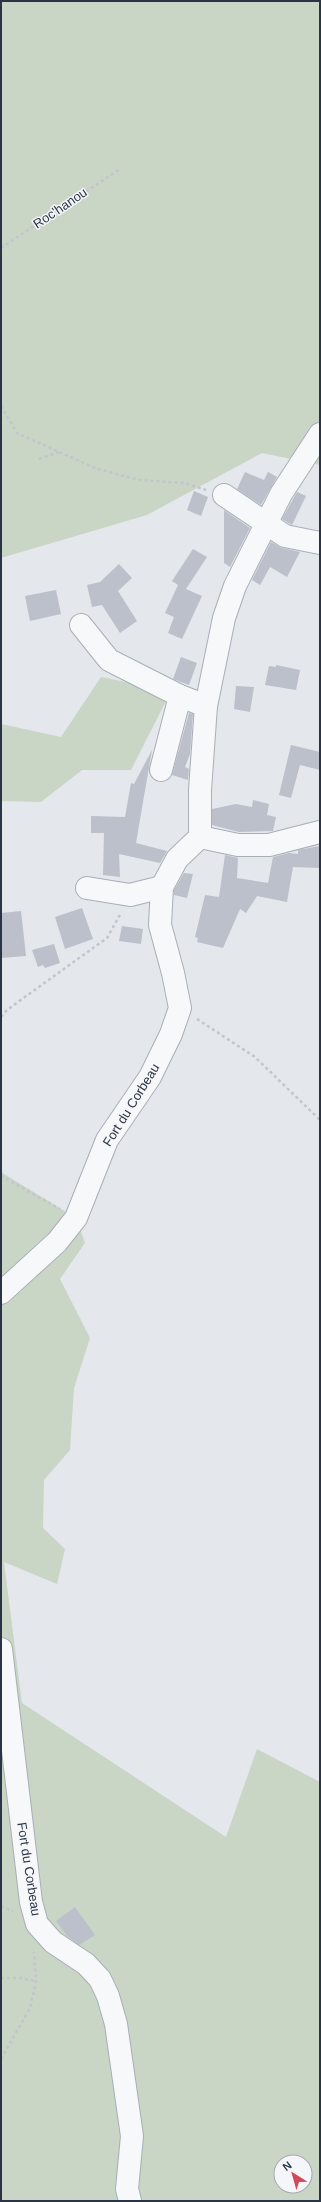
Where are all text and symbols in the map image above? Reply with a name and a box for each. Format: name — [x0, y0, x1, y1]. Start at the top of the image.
street label: Roc'hanou — [30, 185, 90, 231]
street label: Fort du Corbeau — [100, 1061, 162, 1149]
street label: Fort du Corbeau — [14, 1821, 44, 1917]
north arrow — [273, 2154, 313, 2194]
text: N — [280, 2159, 294, 2173]

